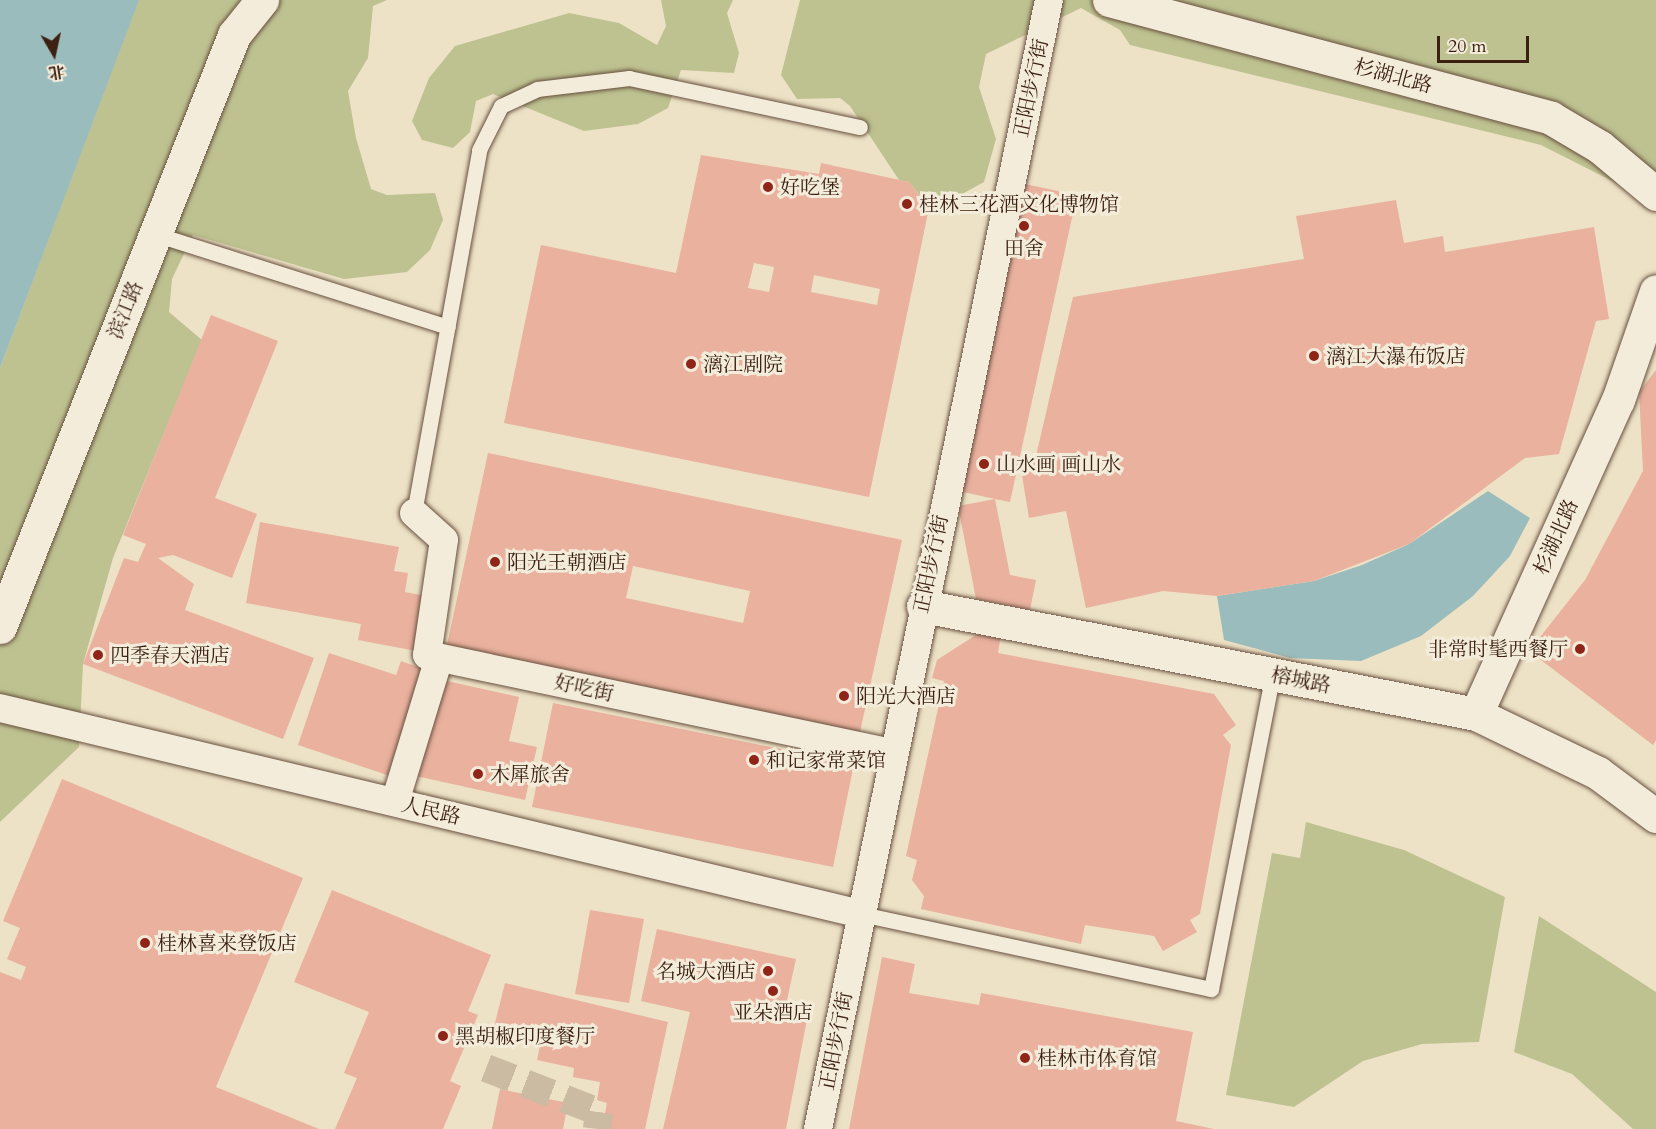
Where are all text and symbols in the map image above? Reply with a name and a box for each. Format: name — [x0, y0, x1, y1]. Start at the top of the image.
north arrow — [24, 24, 84, 84]
scale bar — [1440, 24, 1532, 62]
text: 20 m — [1448, 34, 1487, 59]
street label: 正阳步行街 — [1009, 37, 1053, 139]
street label: 杉湖北路 — [1351, 54, 1435, 98]
text: 北 — [47, 60, 66, 84]
place label: 好吃堡 — [780, 175, 840, 199]
marker: 好吃堡 — [761, 180, 775, 194]
place label: 桂林三花酒文化博物馆 — [919, 192, 1119, 216]
marker: 桂林三花酒文化博物馆 — [900, 197, 914, 211]
marker: 田舍 — [1017, 219, 1031, 233]
place label: 田舍 — [1004, 236, 1044, 260]
street label: 滨江路 — [103, 278, 147, 342]
place label: 漓江大瀑布饭店 — [1326, 344, 1466, 368]
marker: 漓江大瀑布饭店 — [1307, 349, 1321, 363]
place label: 漓江剧院 — [703, 352, 783, 376]
marker: 漓江剧院 — [684, 357, 698, 371]
place label: 山水画 画山水 — [996, 452, 1121, 476]
marker: 山水画 画山水 — [977, 457, 991, 471]
street label: 杉湖北路 — [1529, 496, 1583, 578]
street label: 正阳步行街 — [909, 513, 953, 615]
place label: 阳光王朝酒店 — [507, 550, 627, 574]
marker: 阳光王朝酒店 — [488, 555, 502, 569]
place label: 非常时髦西餐厅 — [1428, 637, 1568, 661]
marker: 非常时髦西餐厅 — [1573, 642, 1587, 656]
place label: 四季春天酒店 — [110, 643, 230, 667]
marker: 四季春天酒店 — [91, 648, 105, 662]
street label: 榕城路 — [1269, 662, 1333, 698]
street label: 好吃街 — [552, 670, 616, 706]
place label: 阳光大酒店 — [856, 684, 956, 708]
marker: 阳光大酒店 — [837, 689, 851, 703]
place label: 和记家常菜馆 — [766, 748, 886, 772]
marker: 和记家常菜馆 — [747, 753, 761, 767]
place label: 木犀旅舍 — [490, 762, 570, 786]
marker: 木犀旅舍 — [471, 767, 485, 781]
street label: 人民路 — [399, 793, 463, 829]
place label: 桂林喜来登饭店 — [157, 931, 297, 955]
marker: 桂林喜来登饭店 — [138, 936, 152, 950]
place label: 名城大酒店 — [656, 959, 756, 983]
marker: 名城大酒店 — [761, 964, 775, 978]
marker: 亚朵酒店 — [766, 984, 780, 998]
street label: 正阳步行街 — [815, 990, 857, 1092]
place label: 亚朵酒店 — [733, 1000, 813, 1024]
place label: 黑胡椒印度餐厅 — [455, 1024, 595, 1048]
marker: 黑胡椒印度餐厅 — [436, 1029, 450, 1043]
place label: 桂林市体育馆 — [1037, 1046, 1157, 1070]
marker: 桂林市体育馆 — [1018, 1051, 1032, 1065]

